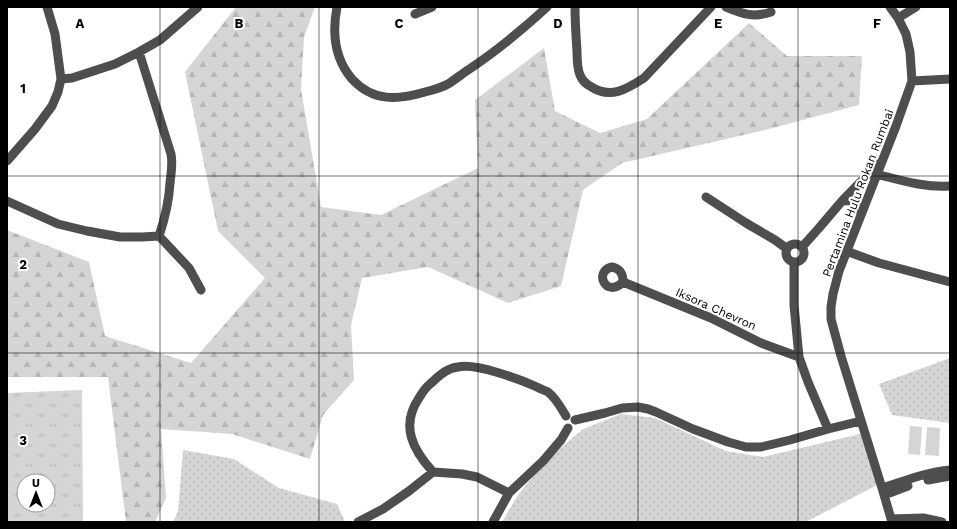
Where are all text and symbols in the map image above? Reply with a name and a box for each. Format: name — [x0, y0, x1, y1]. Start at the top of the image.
text: A — [76, 16, 85, 31]
text: B — [235, 16, 244, 31]
text: C — [395, 16, 404, 31]
text: D — [553, 16, 563, 31]
text: E — [714, 16, 722, 31]
text: F — [873, 16, 881, 31]
text: 1 — [20, 81, 26, 96]
street label: Pertamina Hulu Rokan Rumbai — [819, 107, 897, 279]
text: 2 — [19, 257, 27, 272]
street label: Iksora Chevron — [673, 285, 759, 333]
text: 3 — [19, 433, 27, 448]
north arrow — [16, 473, 56, 513]
text: U — [32, 477, 40, 490]

